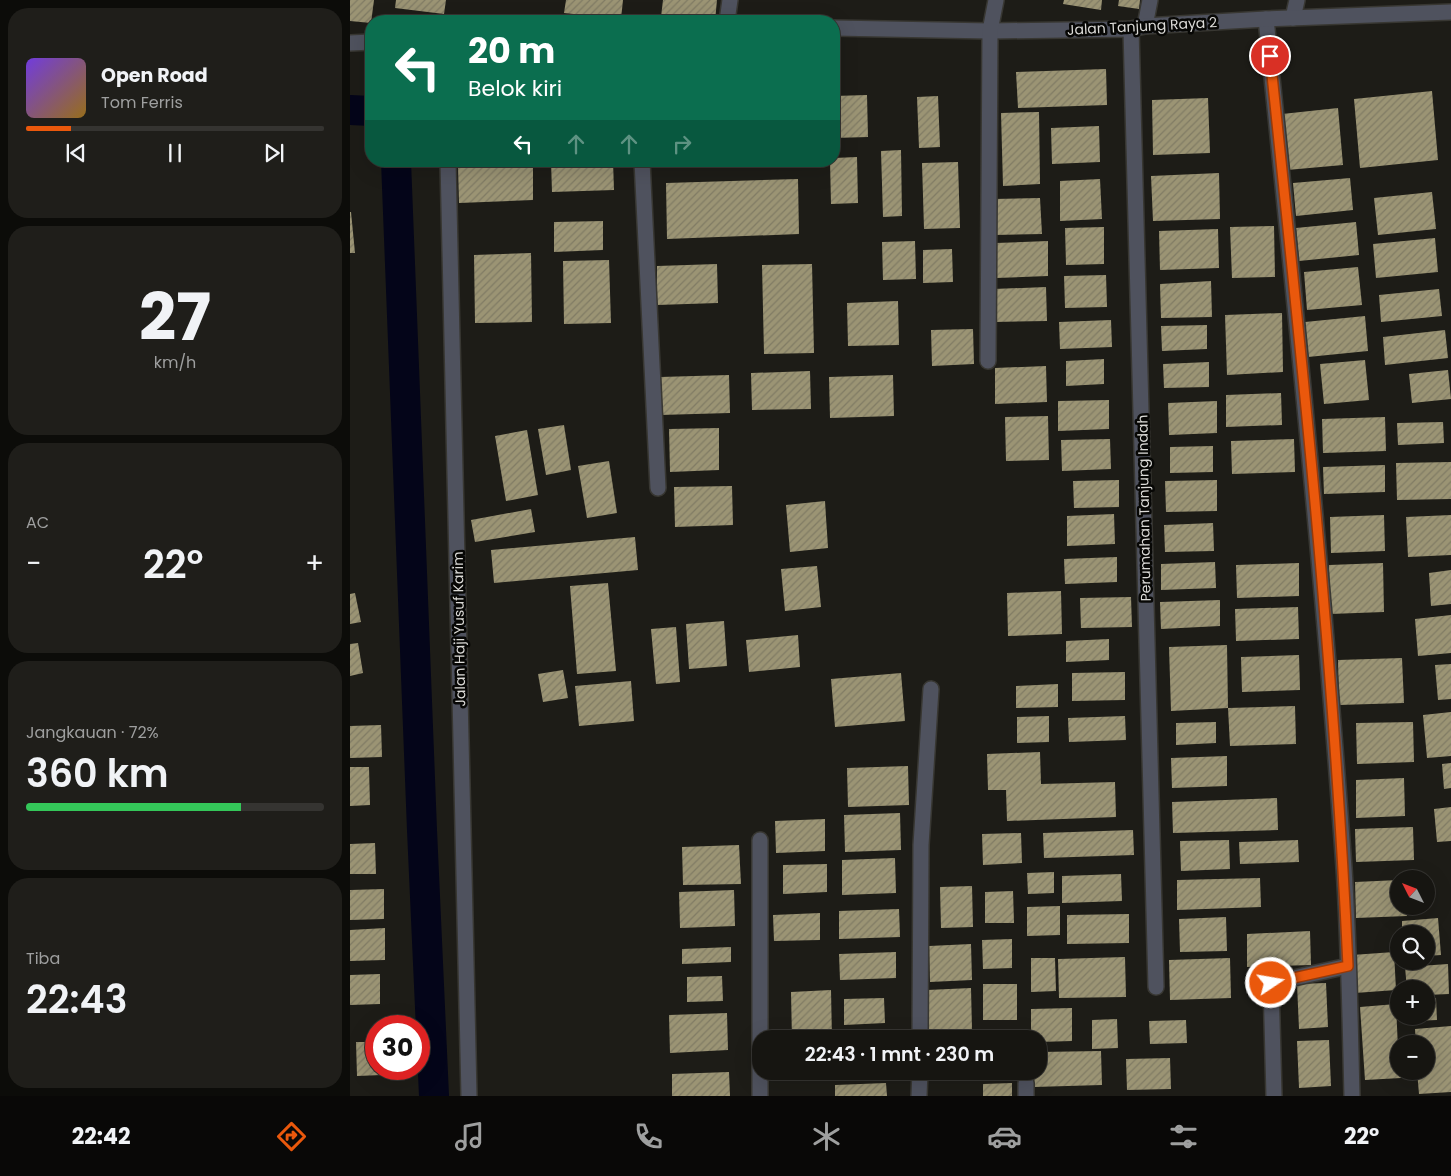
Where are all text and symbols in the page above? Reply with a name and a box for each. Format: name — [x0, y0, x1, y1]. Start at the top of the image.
street label: Jalan Tanjung Raya 2 — [1066, 12, 1218, 40]
text: 20 m — [468, 26, 555, 75]
icon: left — [385, 35, 450, 100]
pin — [1249, 35, 1291, 77]
icon: arrive — [1256, 42, 1284, 70]
text: Open Road — [101, 62, 208, 89]
text: Belok kiri — [468, 73, 562, 104]
text: Tom Ferris — [101, 91, 183, 114]
icon: left — [509, 130, 537, 158]
icon: ahead — [562, 130, 590, 158]
icon: ahead — [615, 130, 643, 158]
icon: right — [668, 130, 696, 158]
icon: previous — [62, 139, 90, 167]
icon: pause — [161, 139, 189, 167]
icon: next — [260, 139, 288, 167]
text: 27 — [139, 272, 211, 363]
text: km/h — [154, 351, 196, 374]
street label: Perumahan Tanjung Indah — [1132, 414, 1156, 602]
text: AC — [26, 511, 49, 534]
text: 22° — [143, 538, 203, 591]
text: − — [26, 544, 41, 583]
text: + — [305, 544, 324, 583]
street label: Jalan Haji Yusuf Karim — [448, 551, 470, 707]
text: Jangkauan · 72% — [26, 721, 159, 744]
text: 360 km — [26, 747, 169, 800]
north arrow — [1390, 870, 1435, 915]
map controls — [1390, 870, 1435, 1080]
button: search — [1390, 925, 1435, 970]
text: Tiba — [26, 947, 60, 970]
position arrow — [1244, 956, 1296, 1008]
text: 22:43 — [26, 973, 128, 1026]
button: + — [1390, 980, 1435, 1025]
speed limit sign: 30 — [365, 1015, 430, 1080]
button: − — [1390, 1035, 1435, 1080]
text: 22:43 · 1 mnt · 230 m — [805, 1041, 994, 1068]
icon: directions — [274, 1119, 309, 1154]
icon: music — [452, 1119, 487, 1154]
icon: phone — [631, 1119, 666, 1154]
icon: climate — [809, 1119, 844, 1154]
icon: car — [987, 1119, 1022, 1154]
icon: filters — [1166, 1119, 1201, 1154]
text: 22:42 — [72, 1121, 131, 1152]
text: 22° — [1344, 1121, 1379, 1152]

